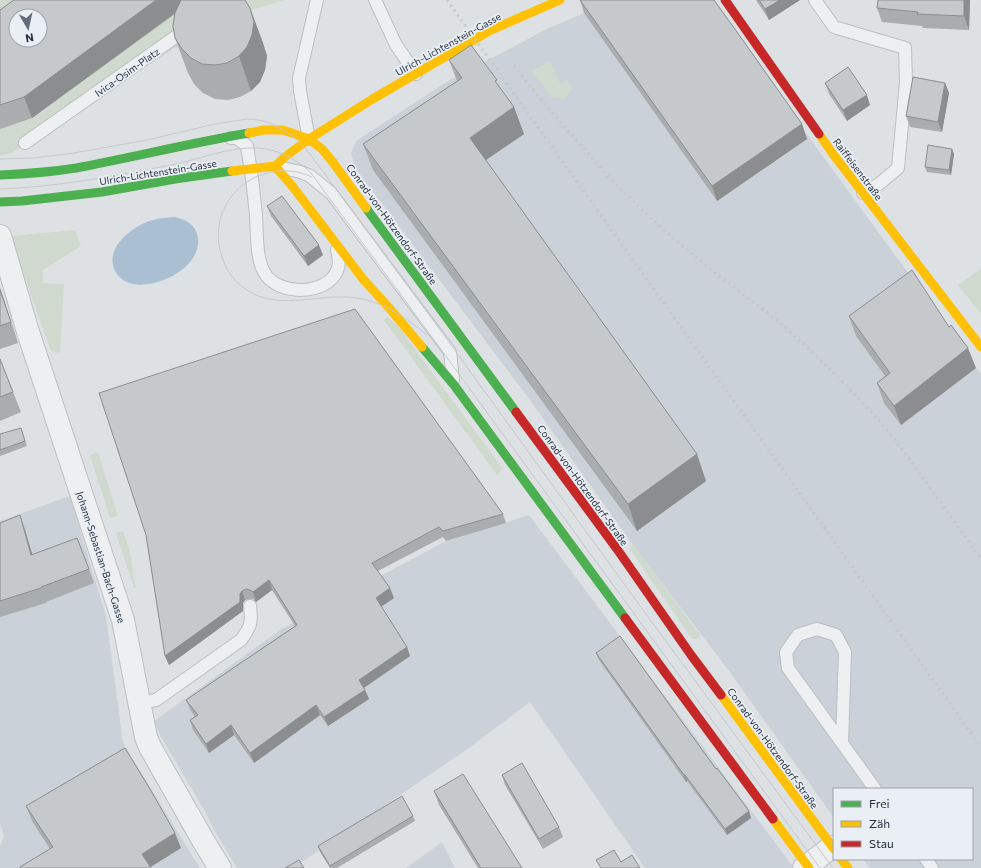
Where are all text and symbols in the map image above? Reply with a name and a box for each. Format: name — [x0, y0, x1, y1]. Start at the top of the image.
north arrow — [8, 8, 48, 48]
street label: Ulrich-Lichtenstein-Gasse — [393, 10, 503, 78]
text: N — [25, 31, 35, 45]
street label: Ivica-Osim-Platz — [92, 45, 162, 99]
street label: Raiffeisenstraße — [831, 136, 885, 202]
street label: Ulrich-Lichtenstein-Gasse — [98, 157, 218, 187]
street label: Conrad-von-Hötzendorf-Straße — [344, 161, 440, 287]
street label: Conrad-von-Hötzendorf-Straße — [535, 422, 631, 548]
street label: Johann-Sebastian-Bach-Gasse — [74, 490, 128, 624]
street label: Conrad-von-Hötzendorf-Straße — [725, 685, 821, 811]
legend — [833, 788, 973, 860]
text: Frei — [869, 796, 890, 810]
text: Zäh — [869, 816, 890, 830]
text: Stau — [869, 836, 894, 850]

